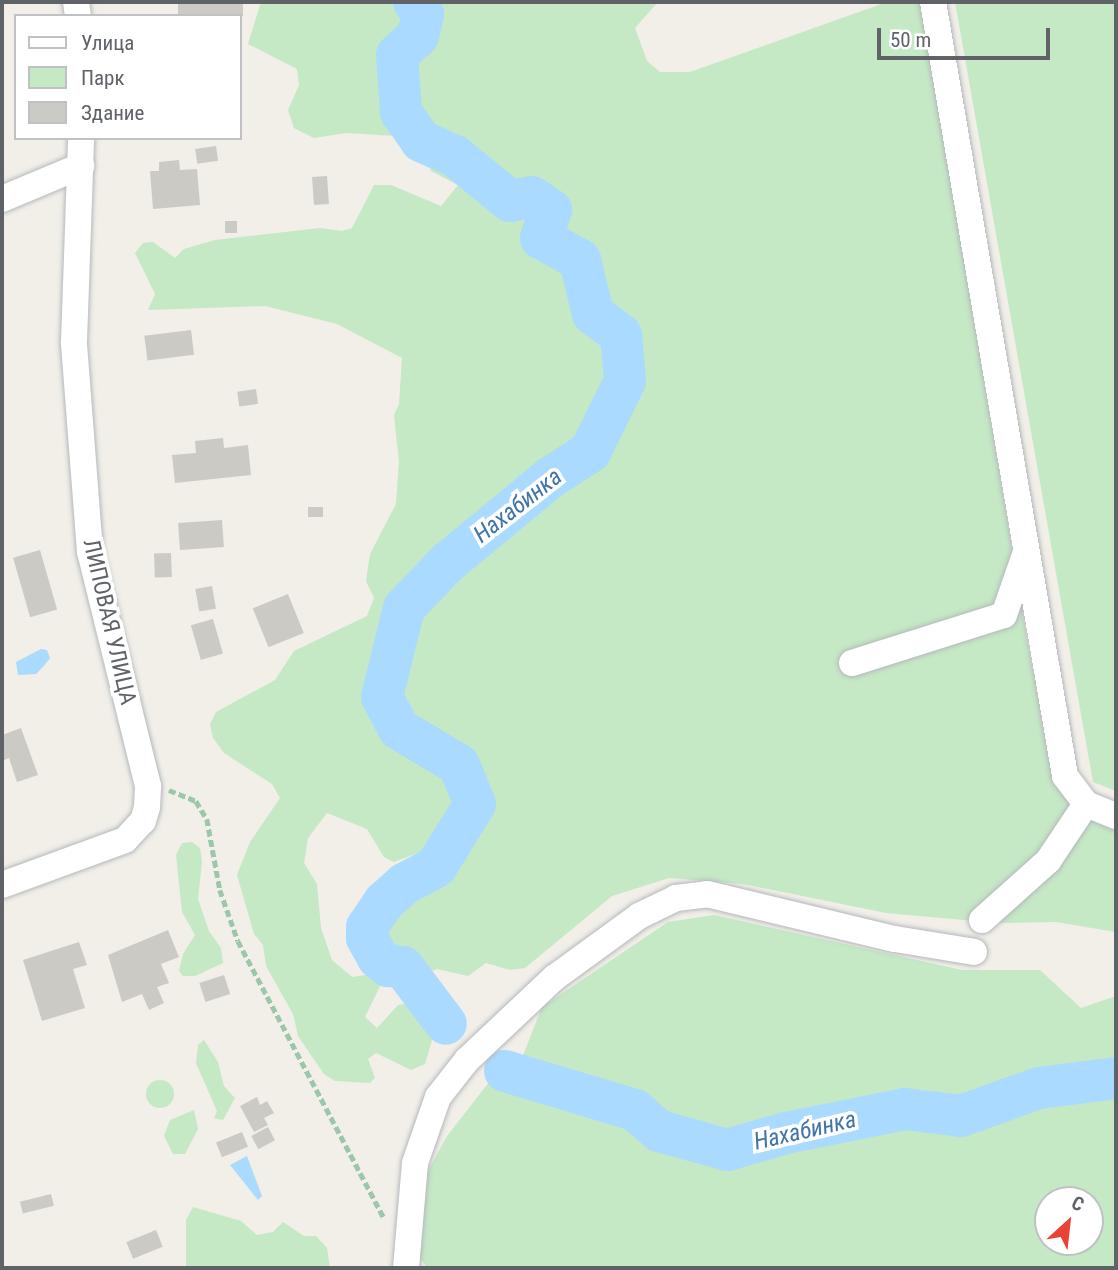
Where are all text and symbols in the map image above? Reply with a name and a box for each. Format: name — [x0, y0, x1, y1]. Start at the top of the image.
legend — [14, 14, 242, 140]
scale bar — [880, 14, 1053, 58]
text: 50 m — [890, 28, 931, 52]
text: Улица — [81, 31, 134, 55]
text: Парк — [81, 66, 125, 90]
text: Здание — [81, 101, 144, 125]
water label: Нахабинка — [468, 463, 568, 549]
street label: ЛИПОВАЯ УЛИЦА — [77, 536, 141, 708]
water label: Нахабинка — [751, 1105, 859, 1157]
north arrow — [1034, 1186, 1104, 1256]
text: С — [1068, 1191, 1088, 1216]

